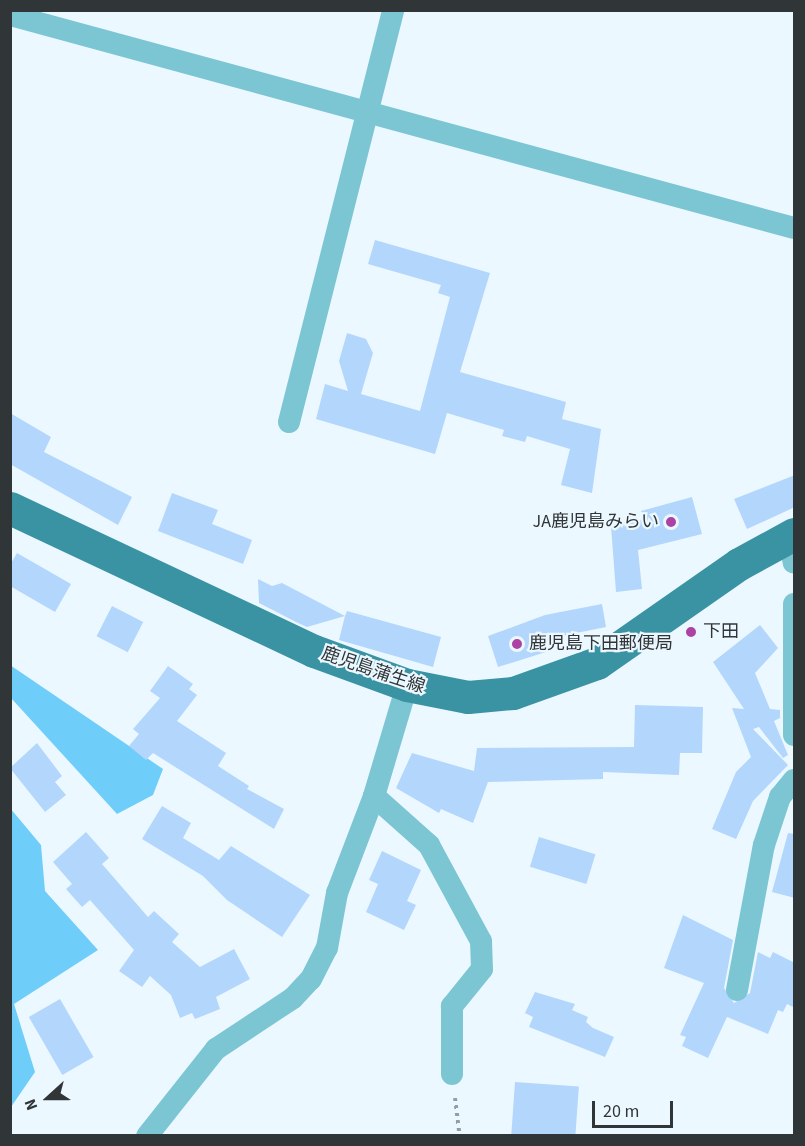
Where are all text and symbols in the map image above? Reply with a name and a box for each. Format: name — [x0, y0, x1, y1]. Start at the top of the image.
place label: JA鹿児島みらい — [533, 511, 659, 533]
marker: JA鹿児島みらい — [664, 515, 678, 529]
place label: 下田 — [703, 621, 739, 643]
marker: 下田 — [684, 625, 698, 639]
place label: 鹿児島下田郵便局 — [529, 633, 673, 655]
marker: 鹿児島下田郵便局 — [510, 637, 524, 651]
street label: 鹿児島蒲生線 — [318, 643, 428, 699]
north arrow — [18, 1068, 78, 1128]
scale bar — [595, 1089, 676, 1127]
text: N — [19, 1096, 43, 1113]
text: 20 m — [603, 1099, 639, 1124]

